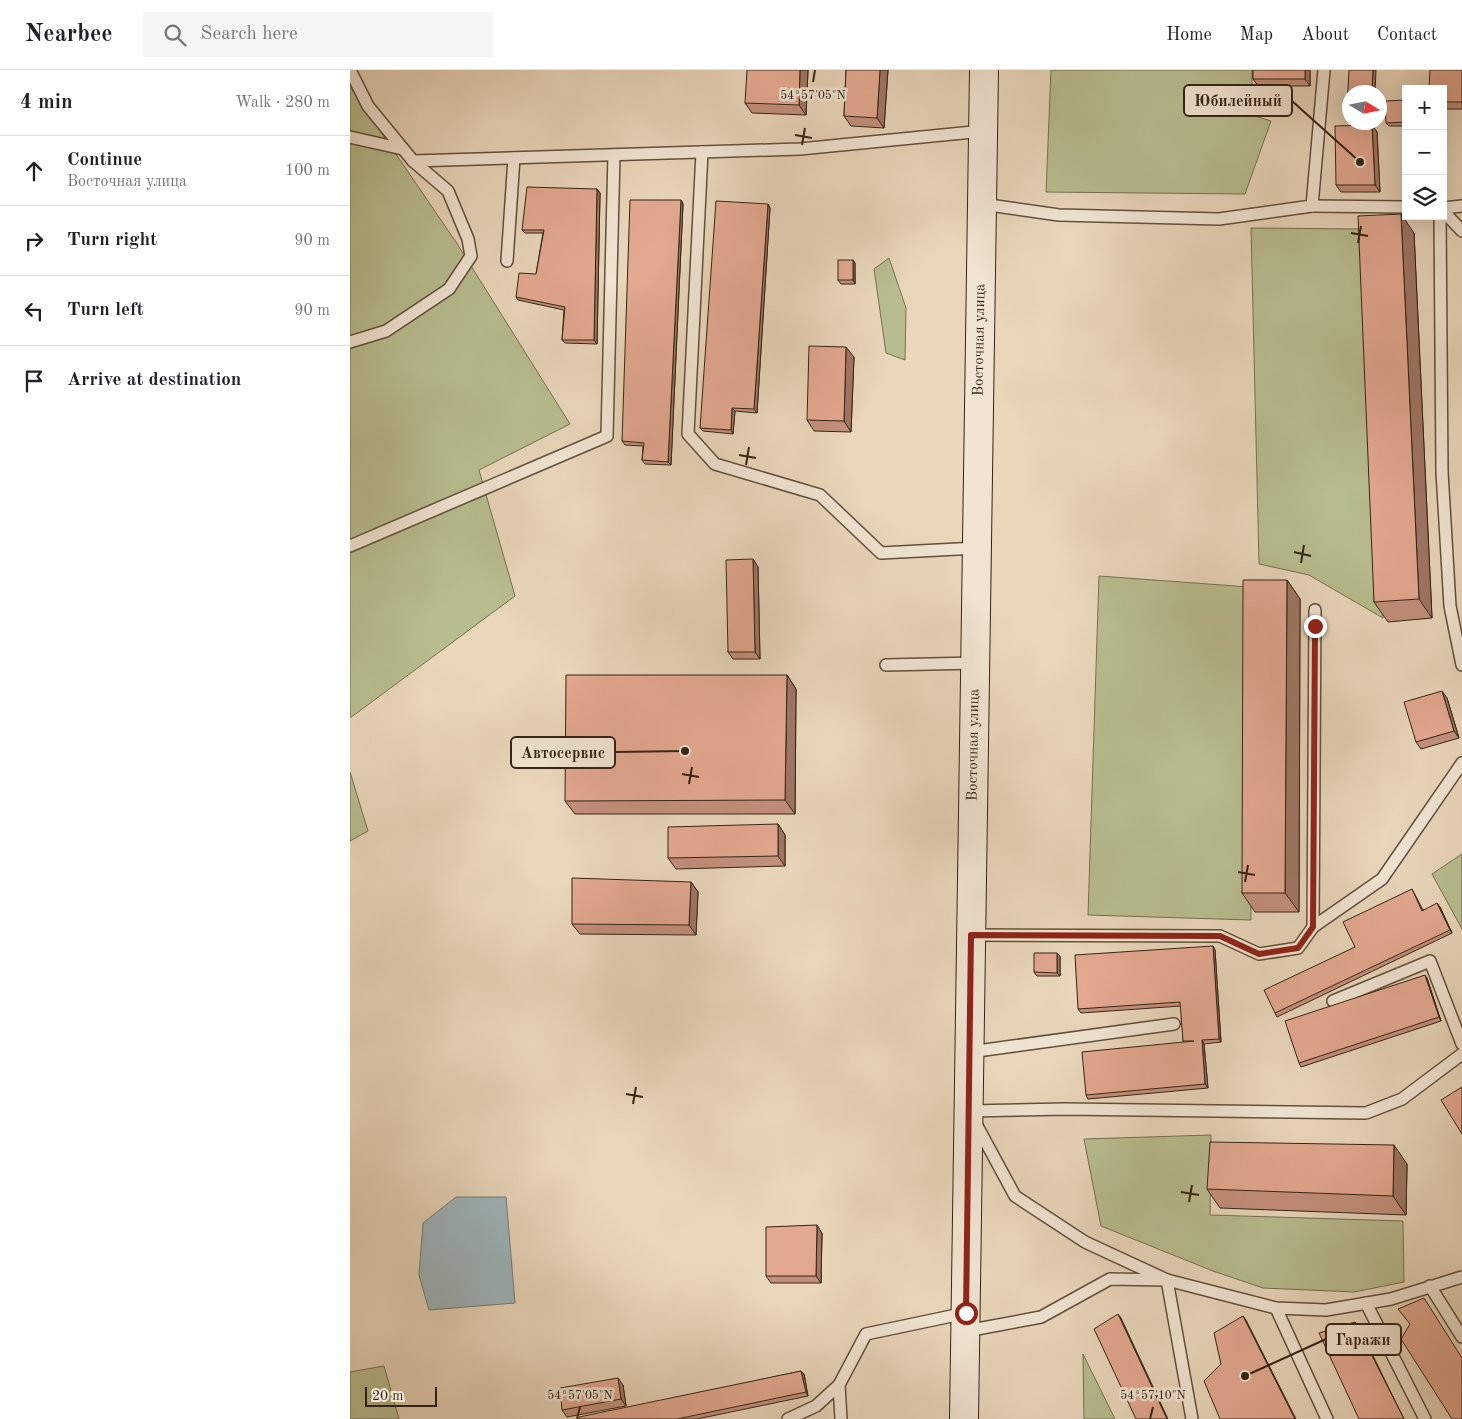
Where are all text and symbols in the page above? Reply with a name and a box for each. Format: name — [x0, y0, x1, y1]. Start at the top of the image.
search box — [143, 12, 493, 57]
icon: search — [161, 21, 189, 49]
text: Nearbee — [25, 23, 113, 47]
text: Search here — [201, 25, 298, 44]
text: Home — [1166, 26, 1212, 44]
text: Map — [1240, 26, 1273, 44]
text: About — [1301, 26, 1349, 44]
text: Contact — [1377, 26, 1437, 44]
callout: Юбилейный — [1184, 85, 1292, 116]
north arrow — [1342, 85, 1387, 130]
map controls — [1402, 85, 1447, 220]
button: + — [1402, 85, 1447, 130]
text: 54°57'05"N — [780, 89, 846, 102]
text: 4 min — [20, 92, 73, 113]
text: Юбилейный — [1194, 94, 1282, 110]
text: Walk · 280 m — [235, 95, 330, 111]
button: − — [1402, 130, 1447, 175]
text: Continue — [67, 151, 142, 170]
icon: ahead — [20, 157, 48, 185]
text: 100 m — [285, 163, 330, 179]
text: Восточная улица — [67, 174, 187, 190]
button: layers — [1402, 175, 1447, 220]
icon: right — [20, 227, 48, 255]
text: Turn right — [67, 231, 157, 250]
text: 90 m — [294, 233, 330, 249]
street label: Восточная улица — [972, 283, 988, 396]
icon: left — [20, 297, 48, 325]
text: Turn left — [67, 301, 144, 320]
text: 90 m — [294, 303, 330, 319]
icon: arrive — [20, 367, 48, 395]
text: Arrive at destination — [67, 371, 241, 390]
route end — [1304, 615, 1327, 638]
street label: Восточная улица — [966, 688, 982, 801]
callout: Автосервис — [511, 737, 615, 768]
text: Автосервис — [521, 746, 605, 762]
route start — [955, 1302, 978, 1325]
callout: Гаражи — [1326, 1324, 1401, 1355]
text: Гаражи — [1335, 1333, 1391, 1349]
scale bar — [365, 1384, 438, 1407]
text: 20 m — [372, 1389, 403, 1403]
text: 54°57'05"N — [547, 1389, 613, 1402]
text: 54°57'10"N — [1120, 1389, 1186, 1402]

